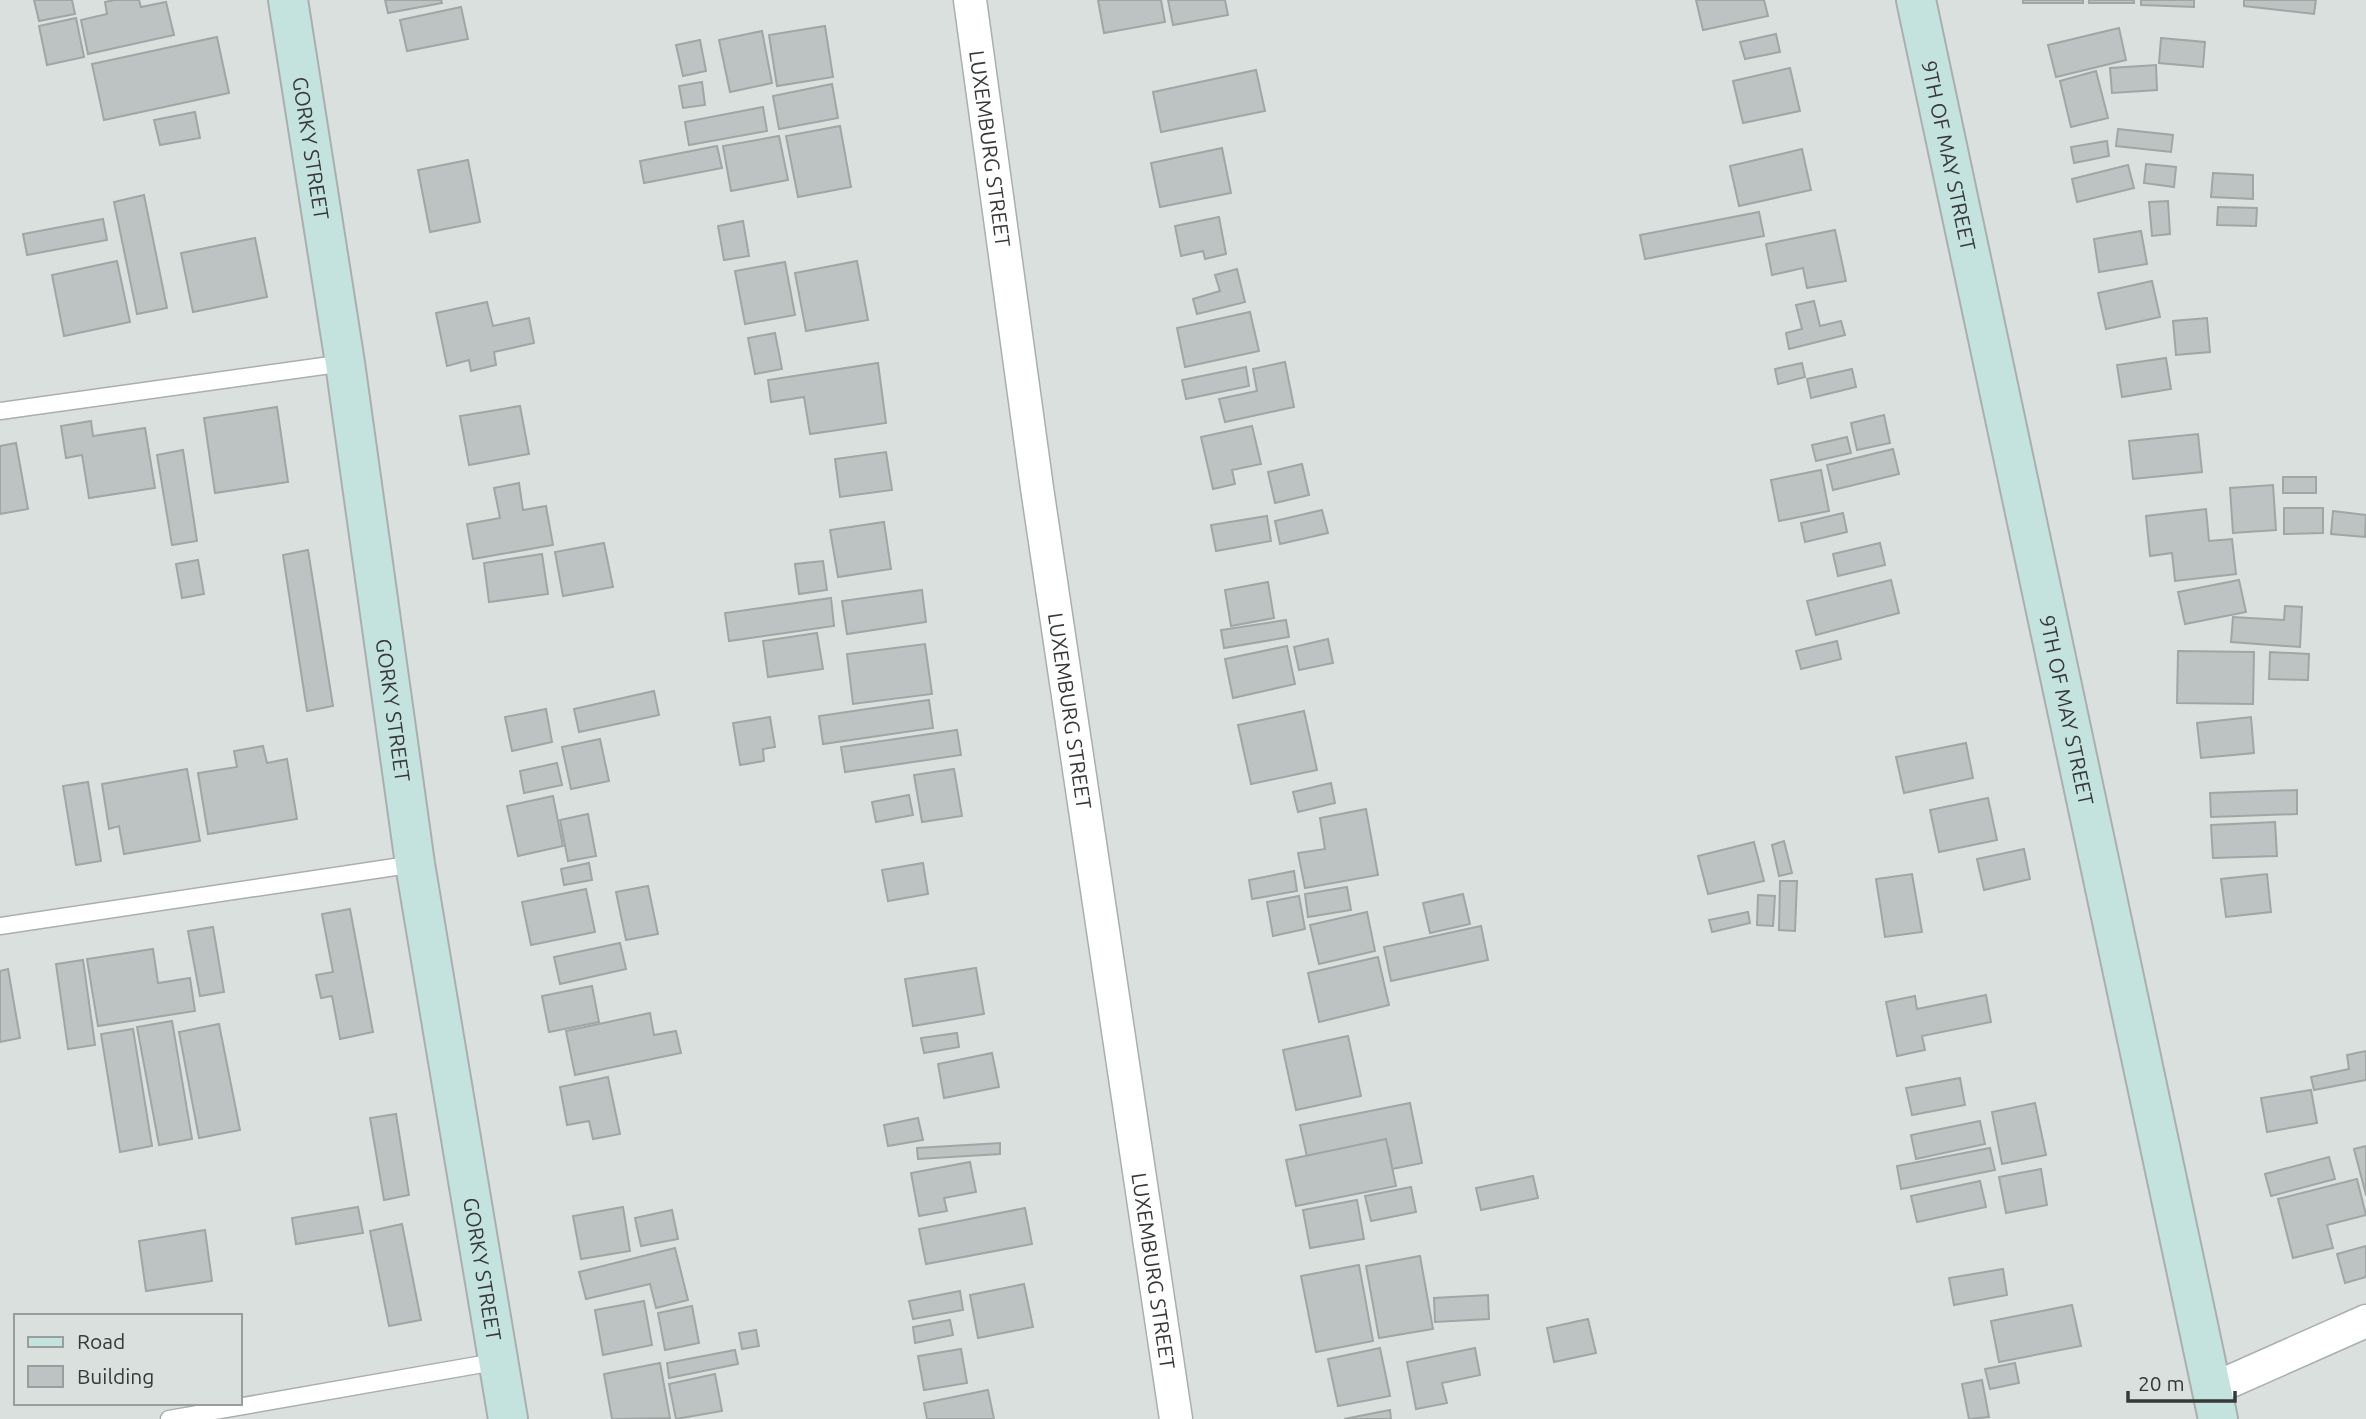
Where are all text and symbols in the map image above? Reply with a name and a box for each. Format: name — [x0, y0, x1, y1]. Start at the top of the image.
street label: LUXEMBURG STREET — [965, 49, 1016, 249]
street label: 9TH OF MAY STREET — [1917, 58, 1981, 253]
street label: GORKY STREET — [288, 75, 334, 222]
street label: LUXEMBURG STREET — [1044, 611, 1097, 811]
street label: 9TH OF MAY STREET — [2035, 613, 2099, 808]
street label: GORKY STREET — [372, 637, 415, 784]
street label: LUXEMBURG STREET — [1127, 1171, 1180, 1371]
street label: GORKY STREET — [459, 1196, 507, 1343]
legend — [14, 1314, 242, 1405]
text: Road — [77, 1329, 125, 1353]
scale bar — [2128, 1360, 2235, 1404]
text: Building — [77, 1364, 154, 1388]
text: 20 m — [2138, 1371, 2185, 1395]

